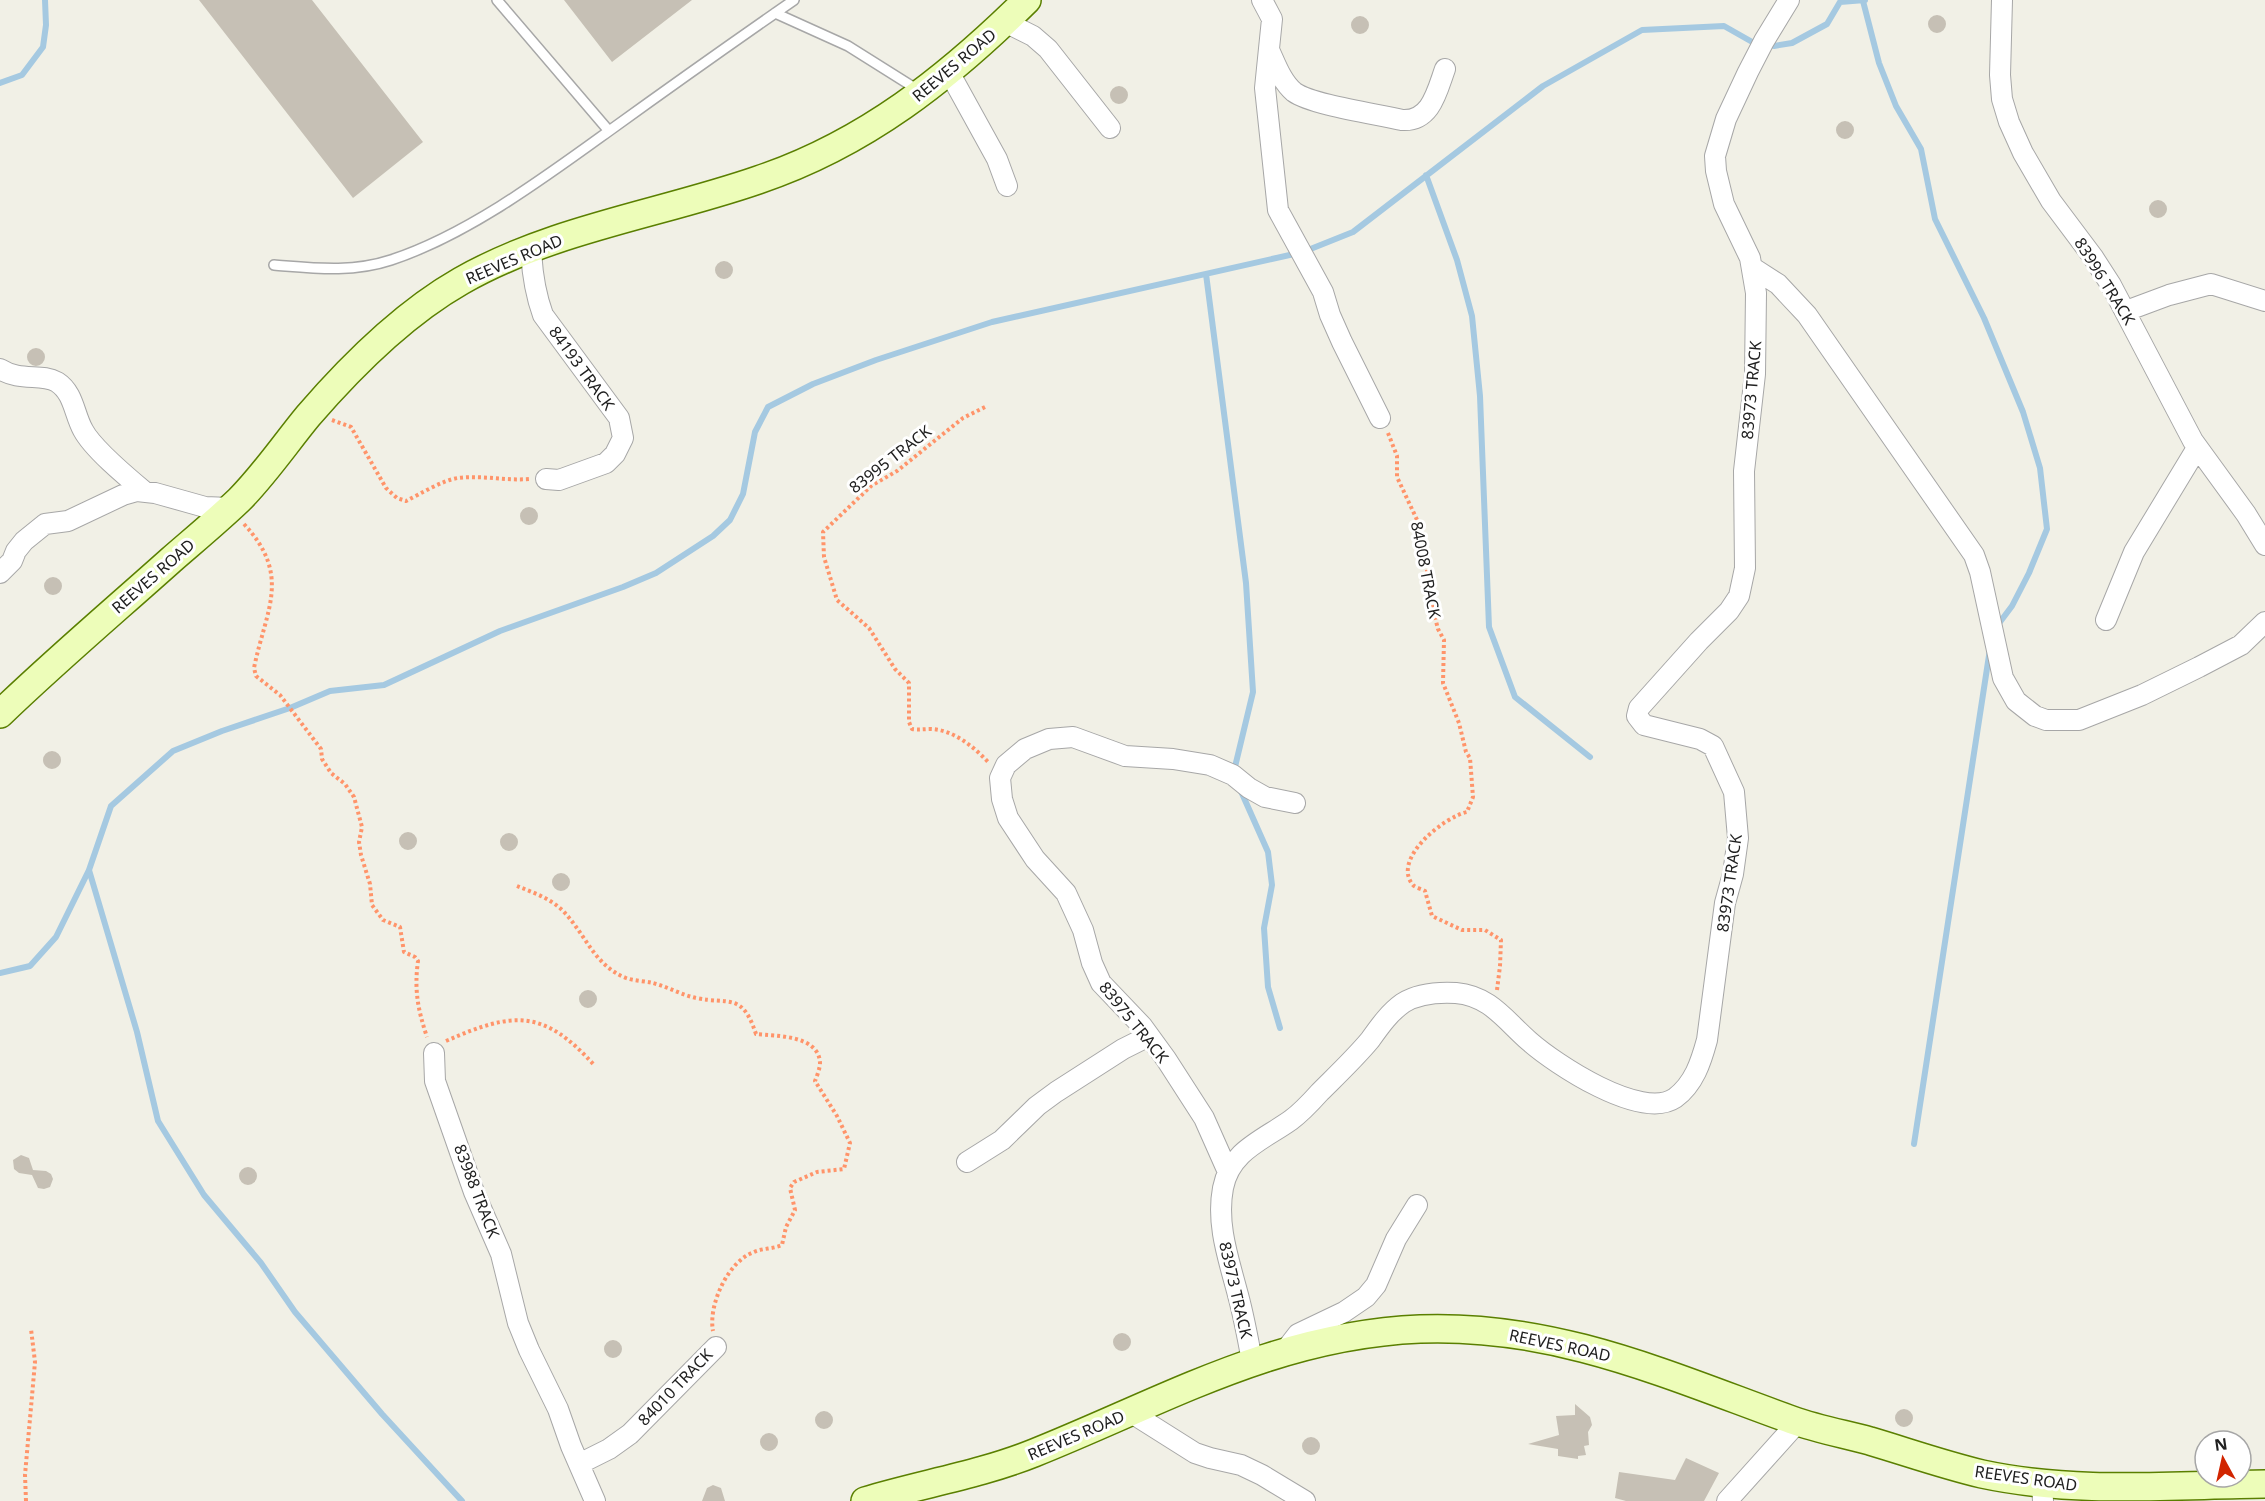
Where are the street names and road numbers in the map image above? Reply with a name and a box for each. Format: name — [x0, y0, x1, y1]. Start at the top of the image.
street label: REEVES ROAD — [907, 23, 1001, 107]
street label: REEVES ROAD — [462, 229, 566, 289]
street label: 83996 TRACK — [2070, 233, 2141, 329]
street label: 84193 TRACK — [544, 322, 620, 414]
street label: 83973 TRACK — [1736, 340, 1766, 440]
street label: 83995 TRACK — [844, 420, 936, 498]
street label: 84008 TRACK — [1406, 519, 1446, 621]
street label: REEVES ROAD — [107, 534, 199, 618]
street label: 83973 TRACK — [1711, 833, 1747, 933]
street label: 83975 TRACK — [1094, 977, 1174, 1067]
street label: 83988 TRACK — [449, 1141, 505, 1241]
street label: 83973 TRACK — [1214, 1239, 1258, 1341]
street label: REEVES ROAD — [1507, 1324, 1613, 1366]
street label: 84010 TRACK — [633, 1344, 717, 1430]
street label: REEVES ROAD — [1024, 1405, 1128, 1465]
street label: REEVES ROAD — [1973, 1460, 2079, 1496]

